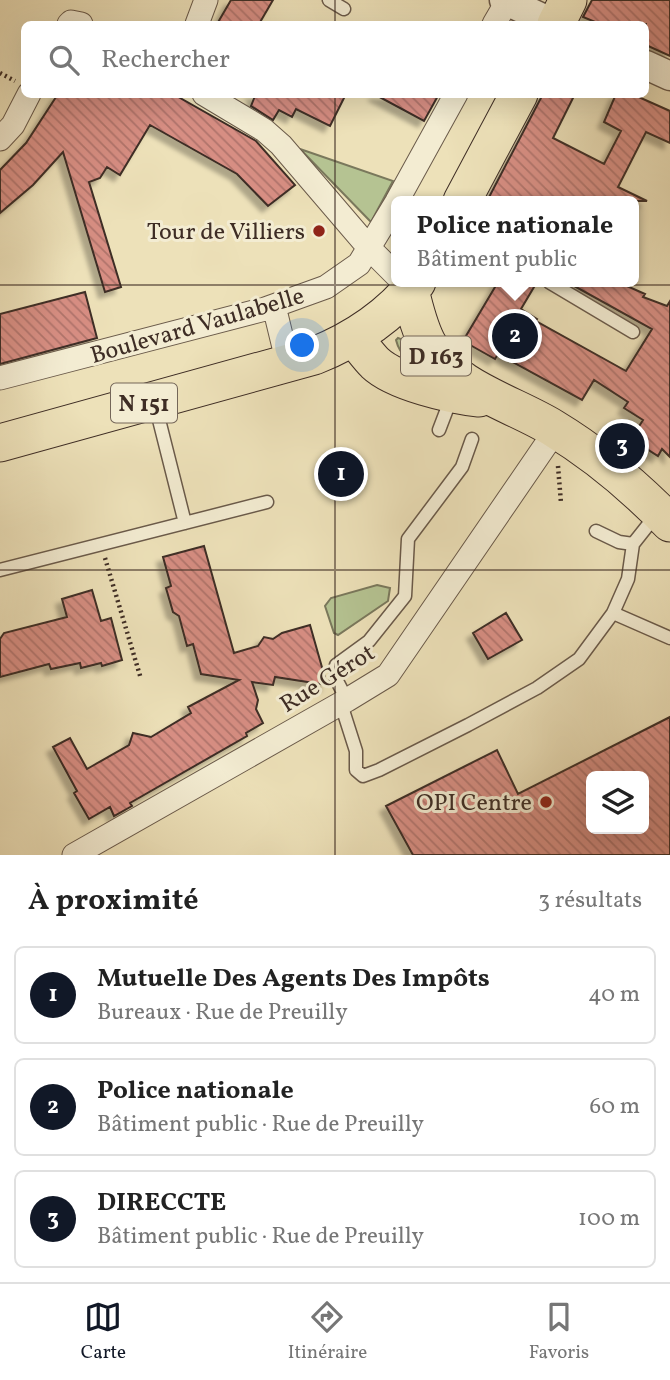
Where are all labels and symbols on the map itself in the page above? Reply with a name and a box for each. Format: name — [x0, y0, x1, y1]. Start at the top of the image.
place label: Tour de Villiers — [147, 216, 305, 250]
marker: Tour de Villiers — [311, 223, 327, 239]
street label: Boulevard Vaulabelle — [87, 280, 308, 374]
pin: 2 — [492, 310, 538, 362]
your location — [285, 328, 319, 362]
road number: D 163 — [401, 336, 471, 376]
road number: N 151 — [111, 384, 177, 422]
pin: 3 — [599, 420, 645, 472]
pin: 1 — [318, 448, 364, 500]
street label: Rue Gérot — [274, 637, 382, 722]
place label: OPI Centre — [416, 787, 532, 821]
marker: OPI Centre — [538, 794, 554, 810]

